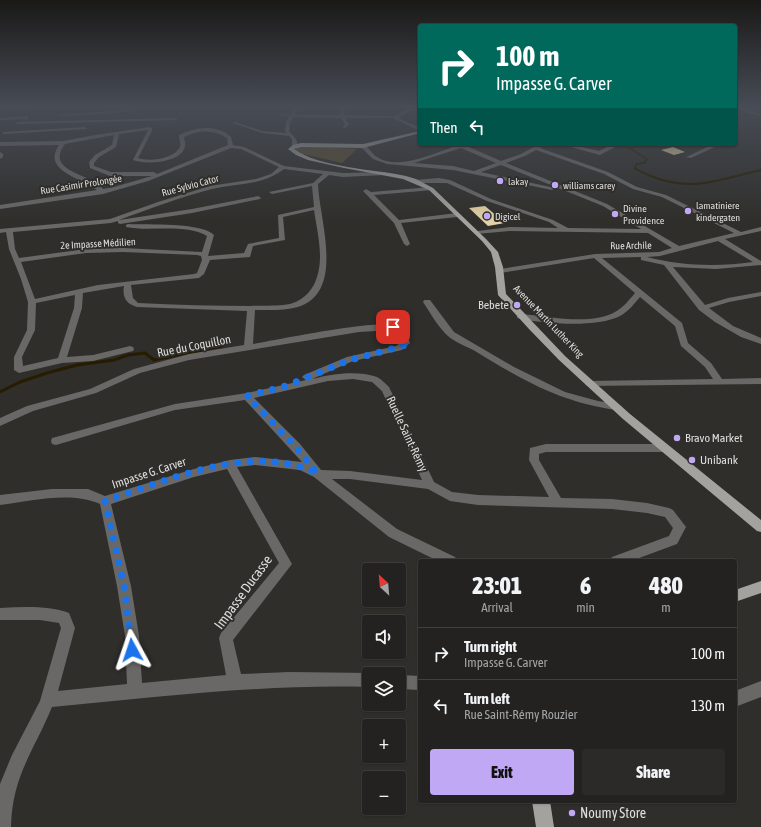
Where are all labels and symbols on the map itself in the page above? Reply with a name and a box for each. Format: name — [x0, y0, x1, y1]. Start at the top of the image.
street label: Rue Sylvio Cator — [160, 172, 221, 198]
street label: Rue Casimir Prolongée — [40, 173, 123, 196]
marker: lakay — [495, 176, 505, 186]
place label: lakay — [508, 176, 528, 187]
marker: williams carey — [550, 180, 560, 190]
place label: williams carey — [563, 180, 615, 191]
place label: lamatiniere kindergaten — [696, 200, 740, 223]
place label: Divine Providence — [623, 203, 665, 226]
marker: lamatiniere kindergaten — [683, 206, 693, 216]
marker: Divine Providence — [610, 209, 620, 219]
marker: Digicel — [482, 211, 492, 221]
place label: Digicel — [495, 211, 521, 222]
street label: 2e Impasse Médilien — [60, 236, 136, 251]
street label: Rue Archile — [610, 240, 652, 251]
street label: Avenue Martin Luther King — [511, 283, 587, 360]
place label: Bebete — [478, 298, 509, 312]
marker: Bebete — [512, 300, 522, 310]
pin — [376, 310, 410, 344]
street label: Rue du Coquillon — [156, 332, 232, 360]
street label: Ruelle Saint-Rémy — [383, 394, 431, 474]
place label: Bravo Market — [685, 431, 743, 445]
marker: Bravo Market — [672, 433, 682, 443]
place label: Unibank — [700, 453, 739, 467]
street label: Impasse G. Carver — [110, 454, 188, 492]
marker: Unibank — [687, 455, 697, 465]
street label: Impasse Ducasse — [211, 552, 275, 632]
north arrow — [362, 563, 406, 607]
position arrow — [111, 629, 153, 671]
place label: Noumy Store — [580, 805, 646, 821]
marker: Noumy Store — [567, 808, 577, 818]

